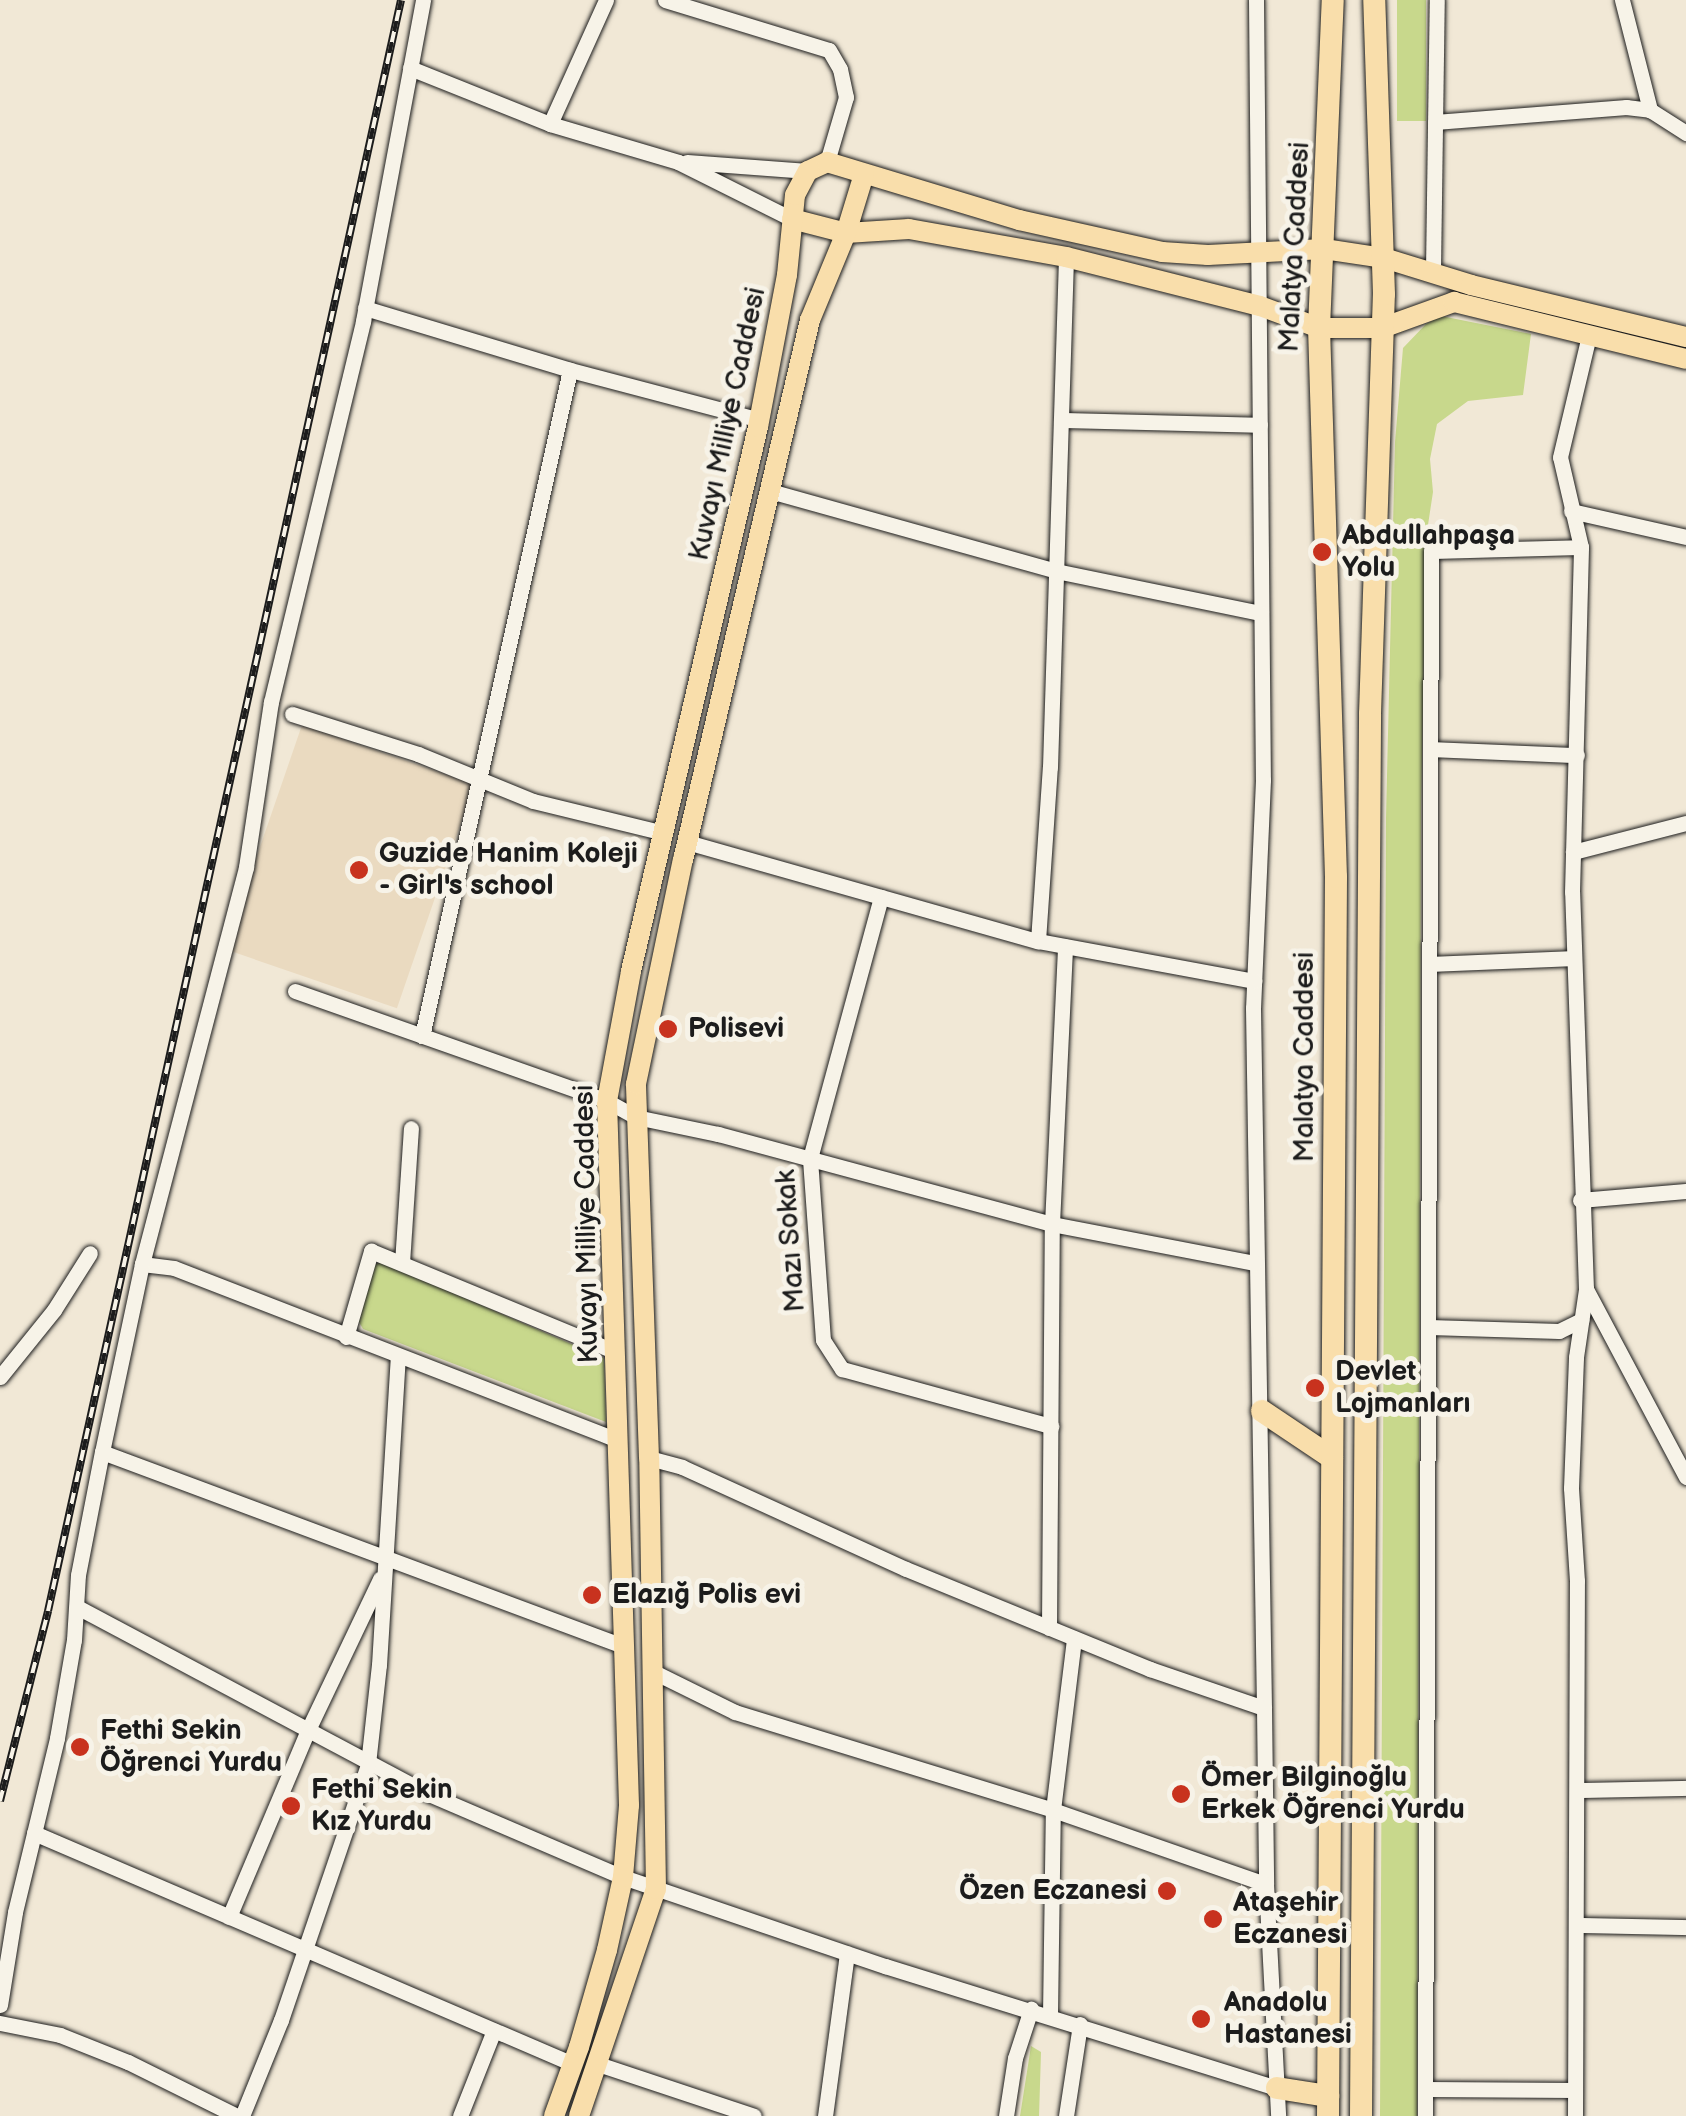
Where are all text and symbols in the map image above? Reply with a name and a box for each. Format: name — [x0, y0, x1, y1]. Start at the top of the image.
street label: Malatya Caddesi — [1273, 141, 1317, 353]
street label: Kuvayı Milliye Caddesi — [683, 284, 773, 564]
place label: Abdullahpaşa Yolu — [1342, 519, 1515, 585]
marker: Abdullahpaşa Yolu — [1311, 541, 1333, 563]
place label: Guzide Hanim Koleji - Girl's school — [379, 837, 638, 903]
marker: Guzide Hanim Koleji - Girl's school — [348, 859, 370, 881]
street label: Malatya Caddesi — [1288, 952, 1322, 1162]
place label: Polisevi — [688, 1012, 784, 1046]
marker: Polisevi — [657, 1018, 679, 1040]
street label: Kuvayı Milliye Caddesi — [568, 1084, 606, 1364]
street label: Mazı Sokak — [769, 1168, 813, 1314]
place label: Devlet Lojmanları — [1335, 1355, 1470, 1421]
marker: Devlet Lojmanları — [1304, 1377, 1326, 1399]
place label: Elazığ Polis evi — [612, 1578, 801, 1612]
marker: Elazığ Polis evi — [581, 1584, 603, 1606]
place label: Fethi Sekin Öğrenci Yurdu — [100, 1714, 282, 1780]
marker: Fethi Sekin Öğrenci Yurdu — [69, 1736, 91, 1758]
place label: Ömer Bilginoğlu Erkek Öğrenci Yurdu — [1201, 1761, 1465, 1827]
place label: Fethi Sekin Kız Yurdu — [311, 1773, 453, 1839]
marker: Ömer Bilginoğlu Erkek Öğrenci Yurdu — [1170, 1783, 1192, 1805]
marker: Fethi Sekin Kız Yurdu — [280, 1795, 302, 1817]
place label: Özen Eczanesi — [959, 1874, 1147, 1908]
marker: Özen Eczanesi — [1156, 1880, 1178, 1902]
place label: Ataşehir Eczanesi — [1233, 1886, 1348, 1952]
marker: Ataşehir Eczanesi — [1202, 1908, 1224, 1930]
place label: Anadolu Hastanesi — [1224, 1986, 1352, 2052]
marker: Anadolu Hastanesi — [1188, 2006, 1214, 2032]

